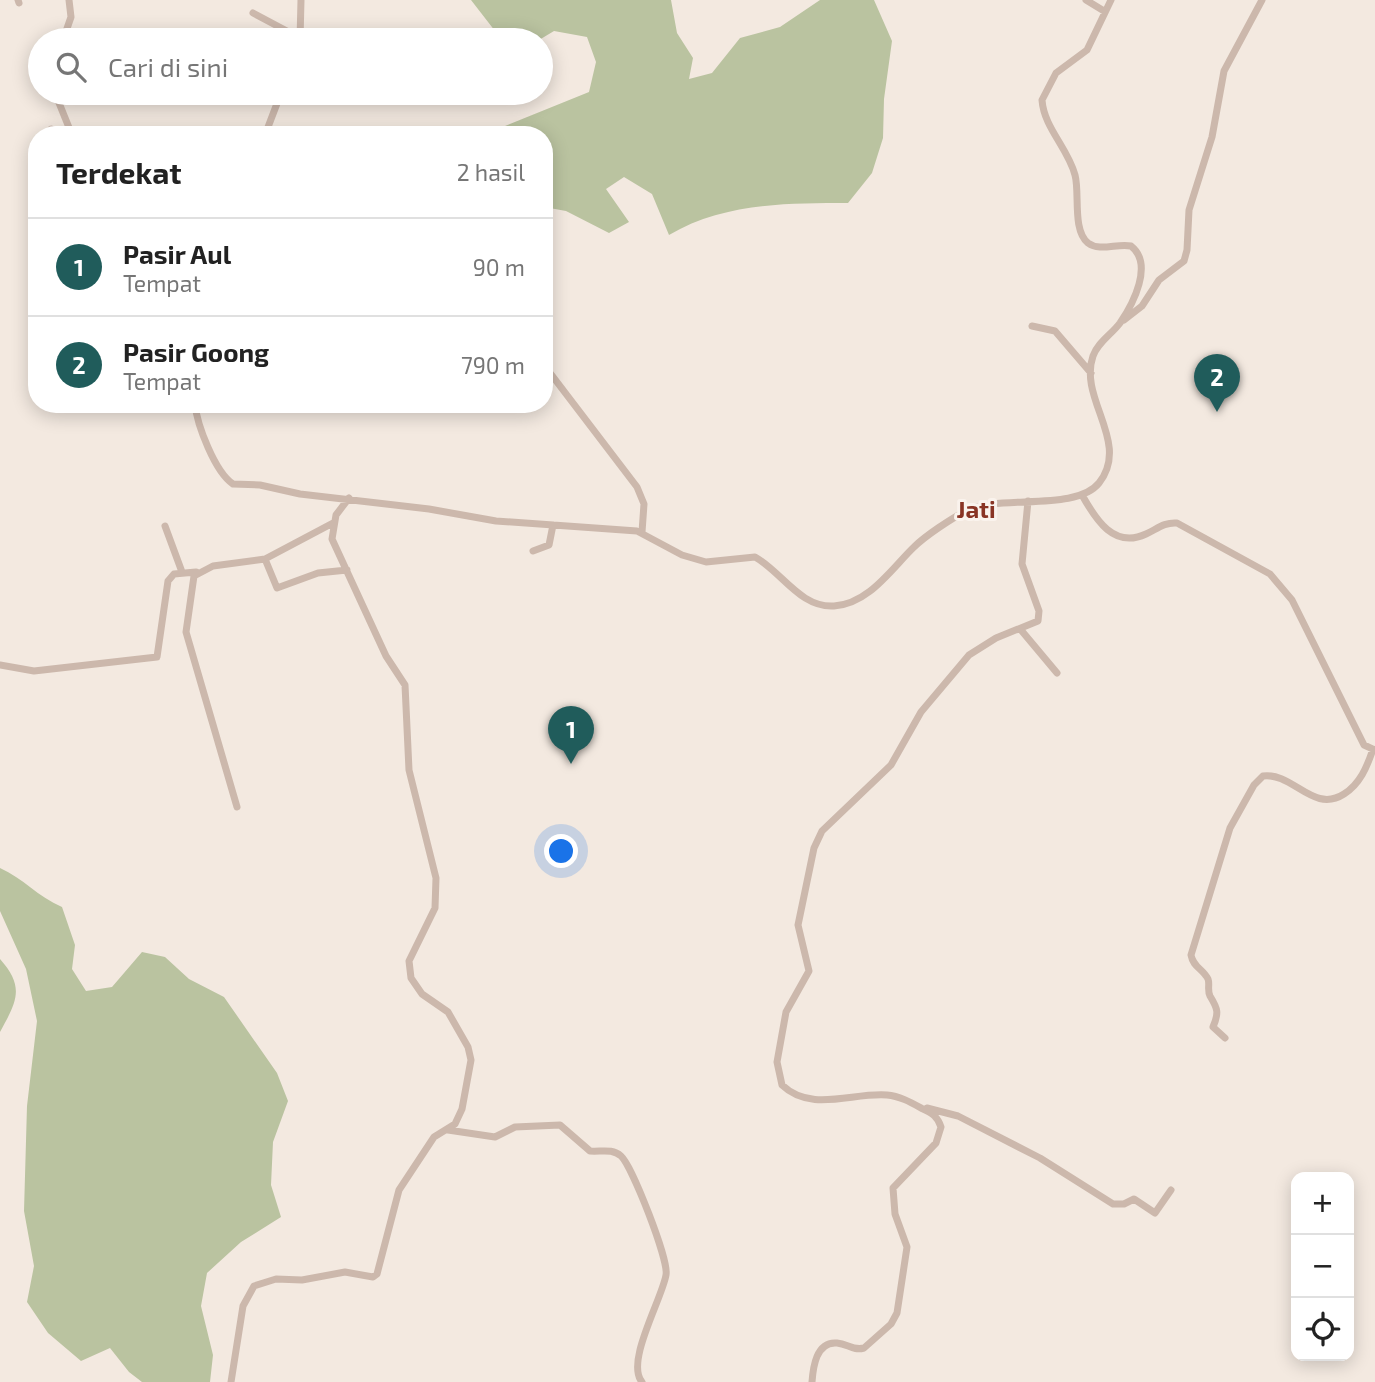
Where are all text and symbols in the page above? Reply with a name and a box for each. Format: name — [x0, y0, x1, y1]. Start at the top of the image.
search box — [28, 28, 553, 105]
icon: search — [52, 48, 90, 86]
text: Cari di sini — [108, 51, 228, 82]
text: Terdekat — [56, 154, 182, 190]
text: 2 hasil — [457, 158, 525, 186]
text: Pasir Aul — [123, 238, 231, 269]
text: 1 — [74, 253, 84, 281]
text: 90 m — [473, 253, 525, 281]
text: Tempat — [123, 269, 201, 297]
text: Pasir Goong — [123, 336, 269, 367]
text: 2 — [72, 351, 86, 379]
text: 790 m — [461, 351, 525, 379]
pin: 2 — [1194, 354, 1240, 412]
text: Tempat — [123, 367, 201, 395]
district label: Jati — [956, 494, 996, 523]
pin: 1 — [548, 706, 594, 764]
your location — [544, 834, 578, 868]
map controls — [1291, 1172, 1354, 1361]
button: + — [1291, 1172, 1354, 1235]
button: − — [1291, 1235, 1354, 1298]
button: locate — [1291, 1298, 1354, 1361]

